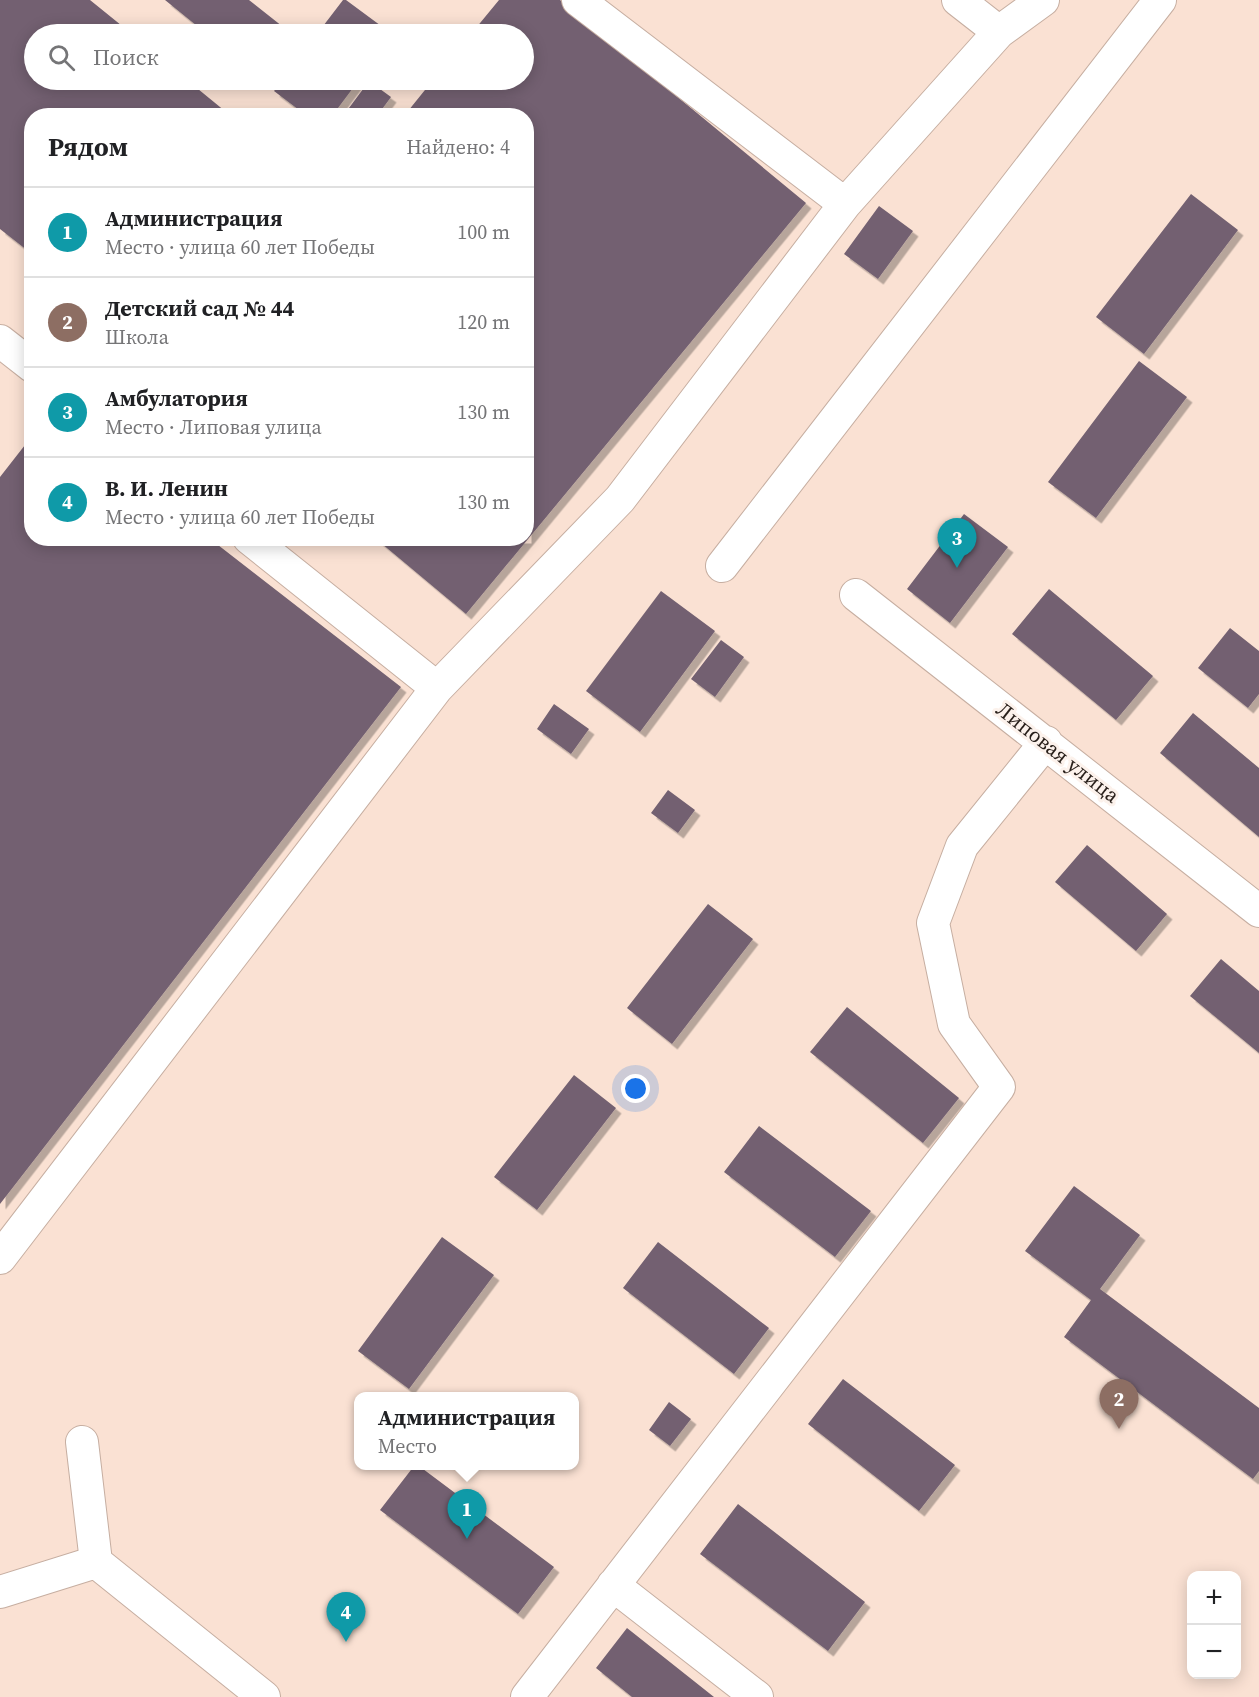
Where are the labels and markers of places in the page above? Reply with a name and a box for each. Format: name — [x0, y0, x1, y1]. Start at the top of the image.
pin: 3 — [938, 518, 976, 568]
pin: 2 — [1100, 1380, 1138, 1429]
pin: 1 — [448, 1490, 486, 1539]
pin: 4 — [326, 1592, 366, 1642]

